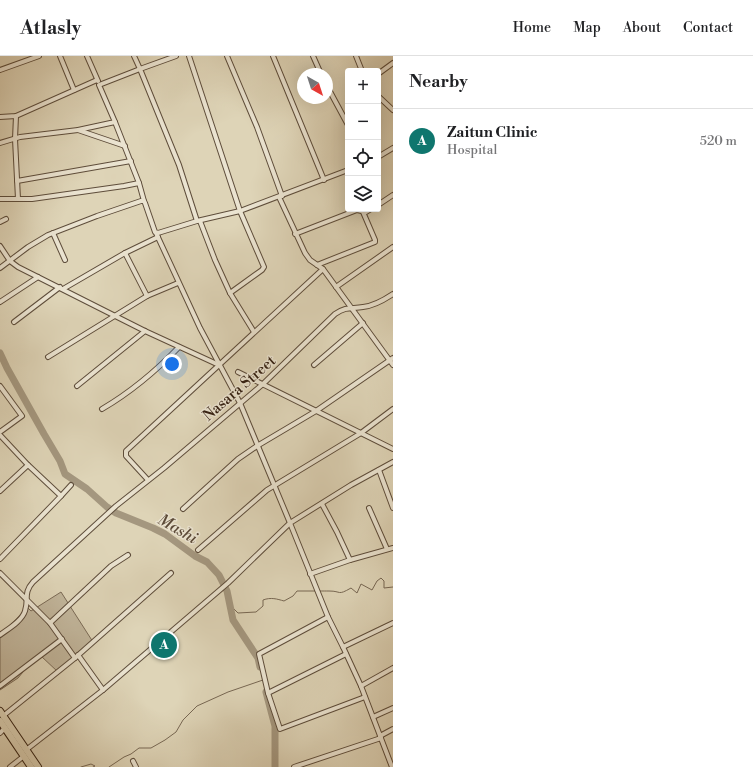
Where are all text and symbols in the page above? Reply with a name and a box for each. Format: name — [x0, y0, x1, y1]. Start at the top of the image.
text: Atlasly — [20, 16, 81, 40]
text: Home — [513, 19, 551, 37]
text: Map — [573, 19, 601, 37]
text: About — [623, 19, 661, 37]
text: Contact — [683, 19, 733, 37]
north arrow — [297, 68, 333, 104]
map controls — [345, 68, 381, 212]
button: + — [345, 68, 381, 104]
text: Nearby — [409, 71, 468, 93]
button: − — [345, 104, 381, 140]
text: Zaitun Clinic — [447, 123, 538, 142]
text: A — [417, 133, 427, 149]
text: 520 m — [700, 133, 737, 149]
button: locate — [345, 140, 381, 176]
text: Hospital — [447, 142, 497, 158]
button: layers — [345, 176, 381, 212]
street label: Nasara Street — [199, 351, 280, 425]
your location — [162, 354, 182, 374]
water label: Mashi — [154, 510, 201, 548]
pin: A — [151, 630, 177, 660]

